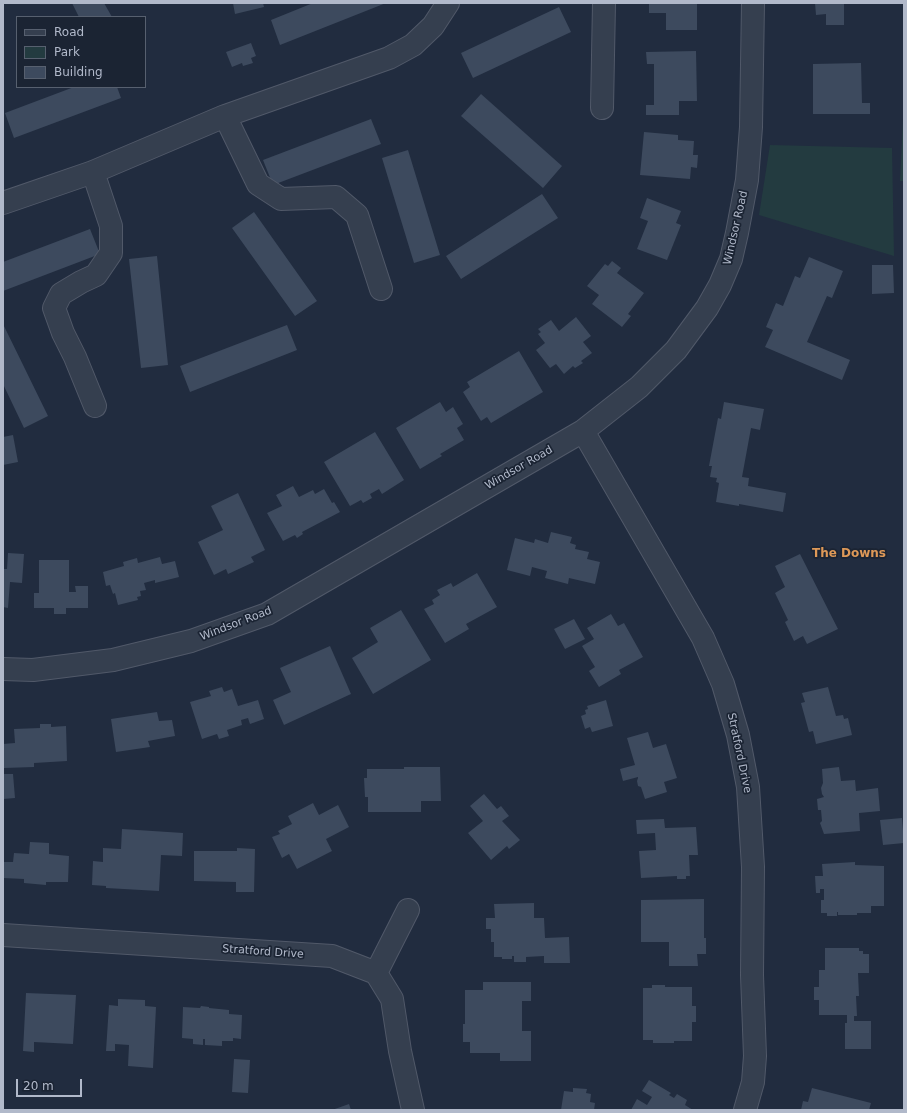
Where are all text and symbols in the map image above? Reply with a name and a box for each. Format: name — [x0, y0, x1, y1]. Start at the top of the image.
legend — [16, 16, 146, 88]
text: Road — [54, 25, 84, 39]
text: Park — [54, 45, 80, 59]
text: Building — [54, 65, 103, 79]
street label: Windsor Road — [721, 190, 751, 266]
street label: Windsor Road — [483, 443, 555, 493]
district label: The Downs — [812, 547, 886, 561]
street label: Windsor Road — [198, 604, 274, 644]
street label: Stratford Drive — [724, 712, 754, 794]
street label: Stratford Drive — [222, 943, 304, 961]
scale bar — [18, 1071, 84, 1097]
text: 20 m — [23, 1079, 54, 1093]

